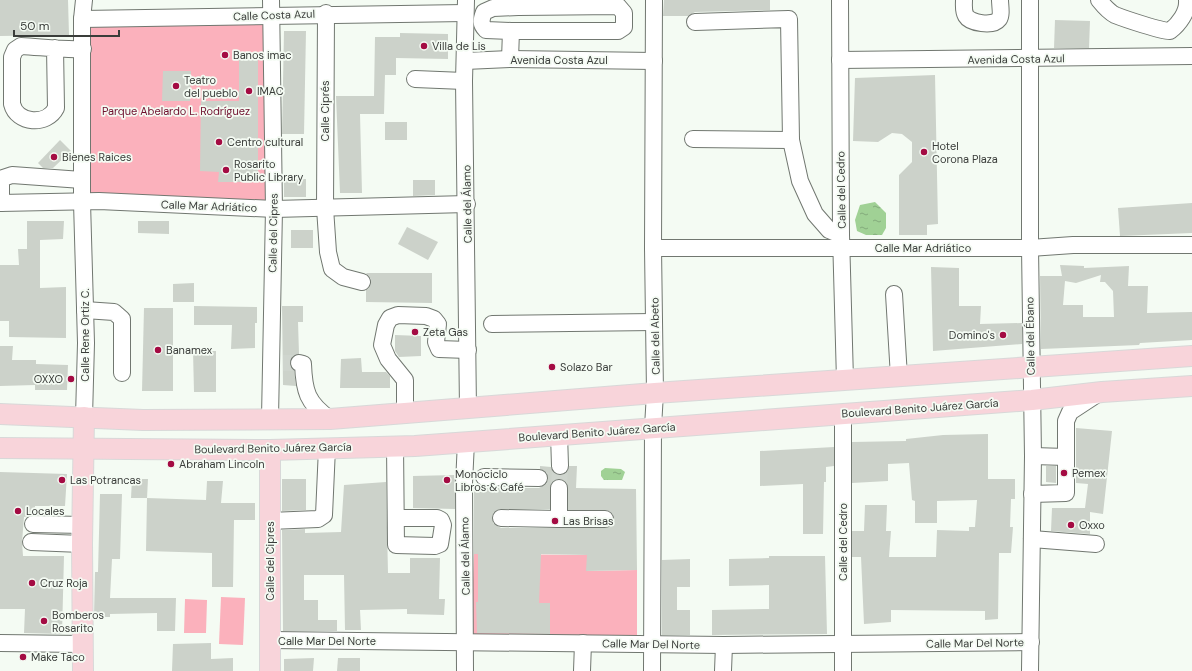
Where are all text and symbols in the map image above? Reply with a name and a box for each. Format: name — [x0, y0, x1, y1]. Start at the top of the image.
street label: Calle Costa Azul — [233, 7, 315, 23]
scale bar — [14, 12, 119, 38]
text: 50 m — [20, 18, 49, 34]
place label: Villa de Lis — [432, 39, 486, 53]
marker: Villa de Lis — [419, 41, 429, 51]
place label: Banos imac — [233, 48, 292, 62]
marker: Banos imac — [220, 50, 230, 60]
street label: Avenida Costa Azul — [967, 51, 1065, 67]
street label: Avenida Costa Azul — [510, 53, 608, 67]
place label: Teatro del pueblo — [184, 73, 238, 100]
marker: Teatro del pueblo — [171, 81, 181, 91]
street label: Calle Ciprés — [318, 81, 332, 142]
place label: IMAC — [257, 84, 284, 98]
marker: IMAC — [244, 86, 254, 96]
park label: Parque Abelardo L. Rodríguez — [102, 104, 250, 118]
place label: Centro cultural — [227, 135, 303, 149]
marker: Centro cultural — [214, 137, 224, 147]
place label: Hotel Corona Plaza — [932, 139, 998, 166]
marker: Hotel Corona Plaza — [919, 147, 929, 157]
place label: Bienes Raices — [62, 150, 132, 164]
street label: Calle del Cedro — [833, 151, 849, 229]
marker: Bienes Raices — [49, 152, 59, 162]
place label: Rosarito Public Library — [234, 157, 303, 184]
marker: Rosarito Public Library — [221, 165, 231, 175]
street label: Calle del Álamo — [459, 165, 475, 243]
street label: Calle del Cipres — [265, 193, 281, 273]
street label: Calle Mar Adriático — [161, 197, 257, 215]
street label: Calle Mar Adriático — [875, 241, 971, 255]
street label: Calle Rene Ortiz C. — [78, 288, 92, 382]
street label: Calle del Abeto — [647, 297, 663, 375]
street label: Calle del Ébano — [1022, 297, 1038, 375]
place label: Zeta Gas — [423, 325, 468, 339]
marker: Zeta Gas — [410, 327, 420, 337]
place label: Domino's — [949, 328, 995, 342]
marker: Domino's — [998, 330, 1008, 340]
place label: Banamex — [166, 343, 213, 357]
marker: Banamex — [153, 345, 163, 355]
place label: Solazo Bar — [560, 360, 613, 374]
marker: Solazo Bar — [547, 362, 557, 372]
place label: OXXO — [34, 372, 63, 386]
marker: OXXO — [66, 374, 76, 384]
street label: Boulevard Benito Juárez García — [841, 396, 999, 420]
street label: Boulevard Benito Juárez García — [518, 420, 676, 444]
street label: Boulevard Benito Juárez García — [194, 440, 352, 456]
place label: Abraham Lincoln — [179, 457, 265, 471]
marker: Abraham Lincoln — [166, 459, 176, 469]
place label: Pemex — [1072, 466, 1106, 480]
place label: Monociclo Libros & Café — [455, 467, 524, 494]
marker: Pemex — [1059, 468, 1069, 478]
place label: Las Potrancas — [70, 473, 141, 487]
marker: Las Potrancas — [57, 475, 67, 485]
marker: Monociclo Libros & Café — [442, 475, 452, 485]
street label: Calle del Cedro — [836, 503, 850, 581]
place label: Locales — [26, 504, 65, 518]
marker: Locales — [13, 506, 23, 516]
place label: Las Brisas — [563, 514, 614, 528]
marker: Las Brisas — [550, 516, 560, 526]
street label: Calle del Álamo — [457, 517, 473, 595]
place label: Oxxo — [1079, 518, 1105, 532]
marker: Oxxo — [1066, 520, 1076, 530]
street label: Calle del Cipres — [263, 521, 277, 601]
place label: Cruz Roja — [40, 576, 88, 590]
marker: Cruz Roja — [27, 578, 37, 588]
place label: Bomberos Rosarito — [52, 608, 104, 635]
marker: Bomberos Rosarito — [39, 616, 49, 626]
street label: Calle Mar Del Norte — [278, 634, 376, 648]
street label: Calle Mar Del Norte — [926, 635, 1024, 651]
street label: Calle Mar Del Norte — [602, 636, 700, 652]
place label: Make Taco — [31, 650, 85, 664]
marker: Make Taco — [18, 652, 28, 662]

